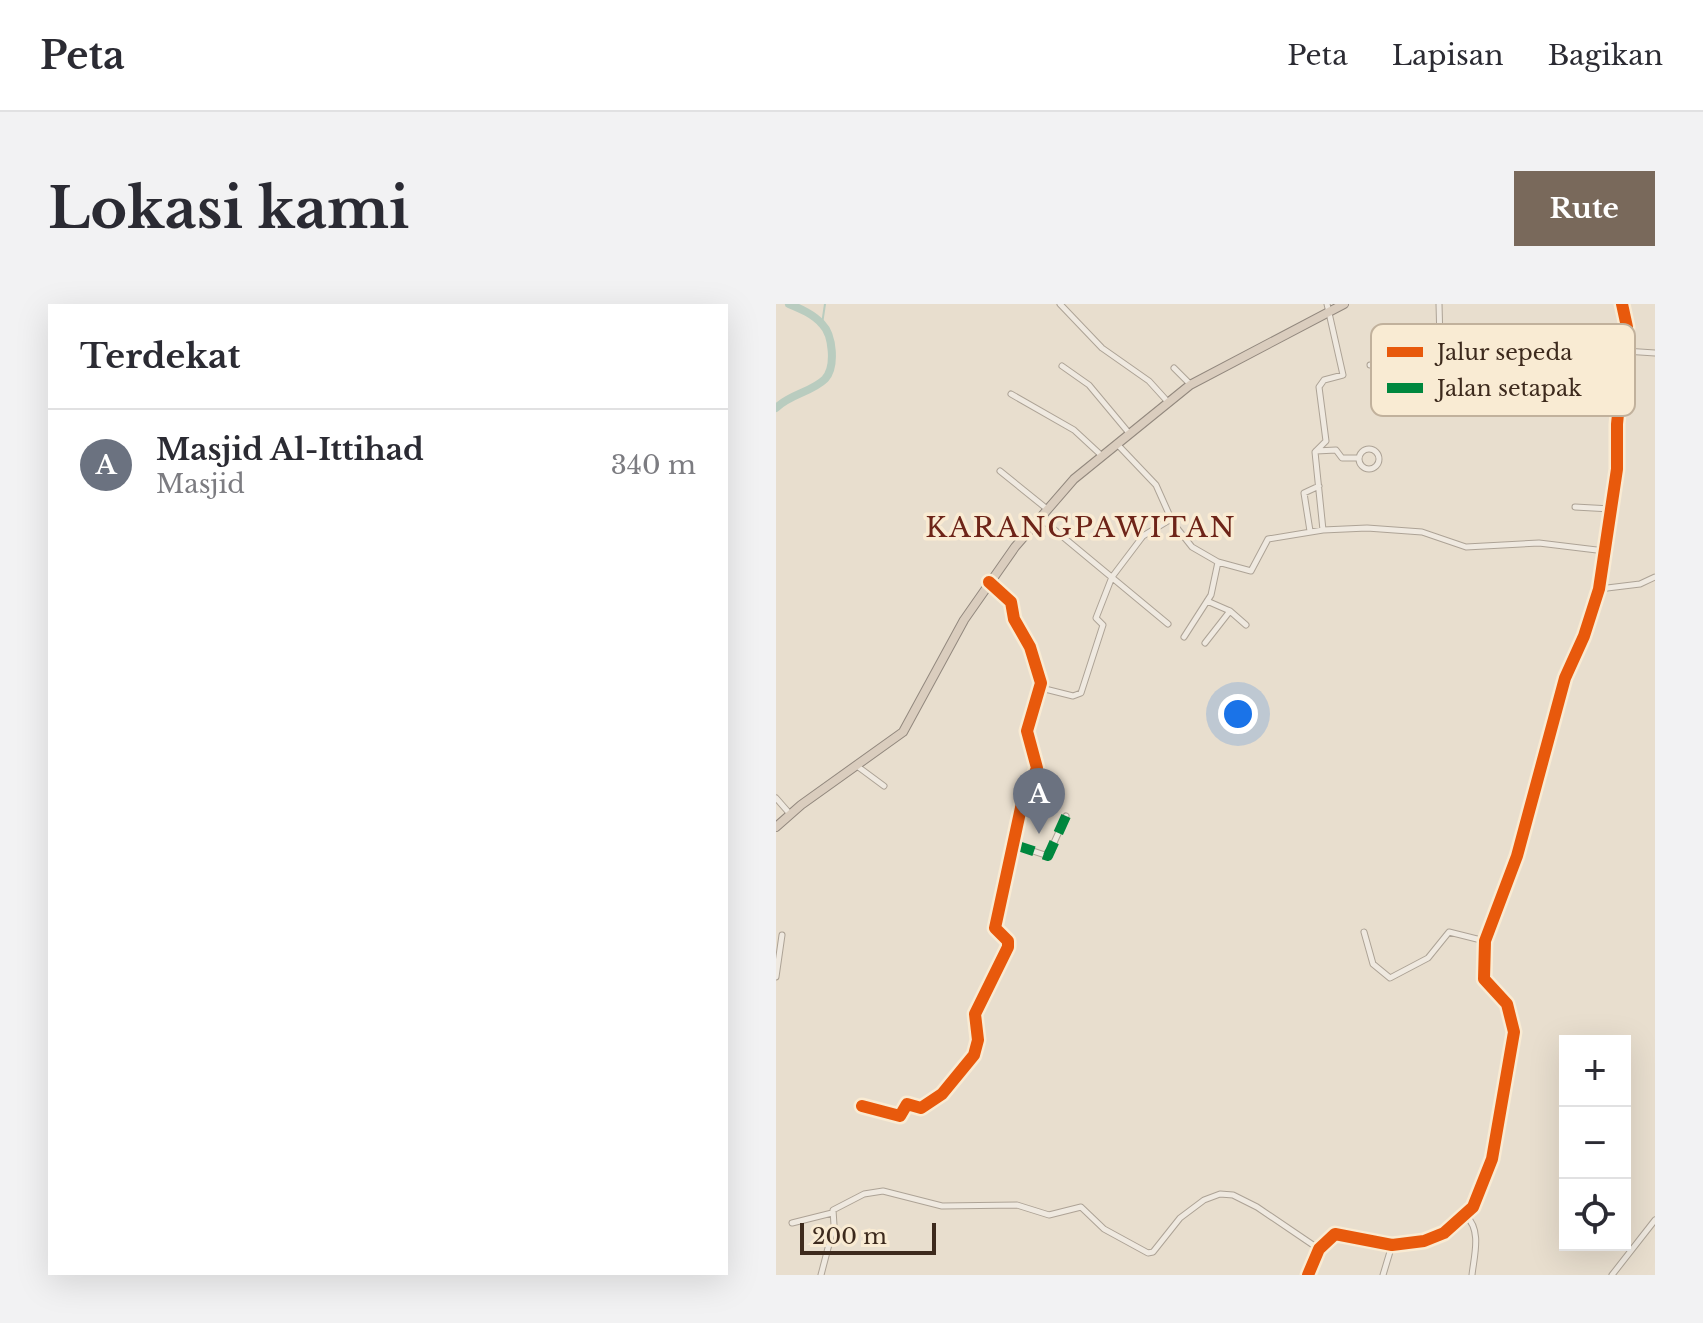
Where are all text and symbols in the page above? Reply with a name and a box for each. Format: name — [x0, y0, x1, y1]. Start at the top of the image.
text: Peta — [40, 32, 125, 79]
text: Peta — [1287, 38, 1348, 73]
text: Lapisan — [1392, 38, 1504, 73]
text: Bagikan — [1548, 38, 1663, 73]
button: Rute — [1514, 171, 1655, 246]
text: Lokasi kami — [48, 174, 409, 243]
legend — [1371, 324, 1635, 416]
text: Terdekat — [80, 335, 241, 377]
text: Jalur sepeda — [1434, 339, 1573, 366]
text: Jalan setapak — [1434, 375, 1582, 402]
text: Masjid Al-Ittihad — [156, 431, 424, 468]
text: A — [95, 449, 117, 481]
text: 340 m — [611, 449, 696, 481]
text: Masjid — [156, 468, 245, 500]
district label: KARANGPAWITAN — [925, 510, 1237, 545]
your location — [1218, 694, 1258, 734]
pin: A — [1013, 768, 1065, 834]
map controls — [1559, 1035, 1631, 1251]
button: + — [1559, 1035, 1631, 1107]
button: − — [1559, 1107, 1631, 1179]
button: locate — [1559, 1179, 1631, 1251]
scale bar — [800, 1219, 936, 1255]
text: 200 m — [812, 1223, 887, 1250]

